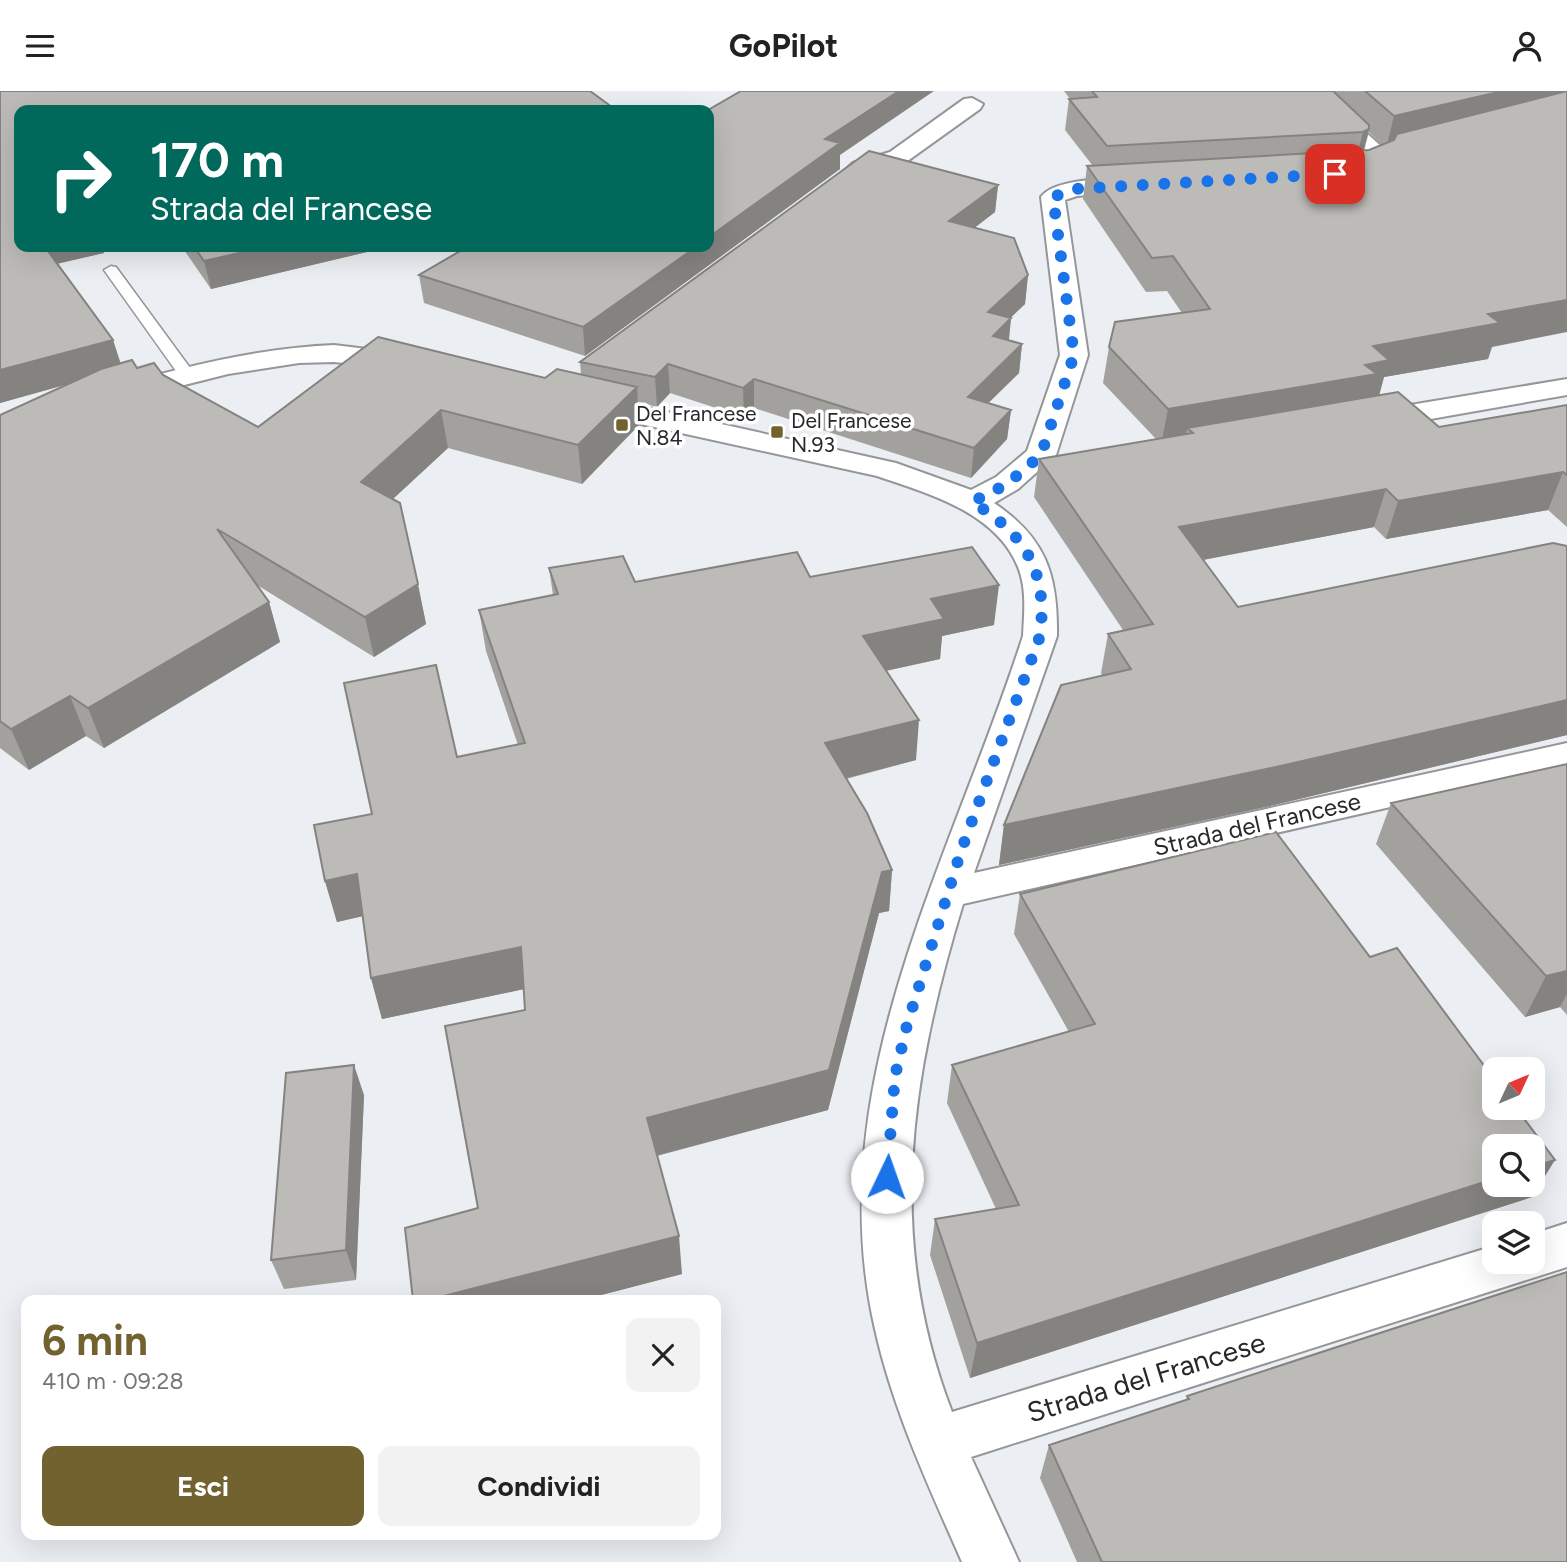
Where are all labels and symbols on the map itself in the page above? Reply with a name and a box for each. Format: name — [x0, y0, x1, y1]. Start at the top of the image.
pin — [1305, 144, 1365, 204]
place label: Del Francese N.84 — [636, 401, 757, 450]
place label: Del Francese N.93 — [791, 408, 912, 457]
marker: Del Francese N.84 — [614, 417, 630, 433]
marker: Del Francese N.93 — [769, 424, 785, 440]
street label: Strada del Francese — [1151, 786, 1363, 862]
north arrow — [1482, 1057, 1545, 1120]
position arrow — [850, 1140, 924, 1214]
street label: Strada del Francese — [1023, 1325, 1269, 1429]

